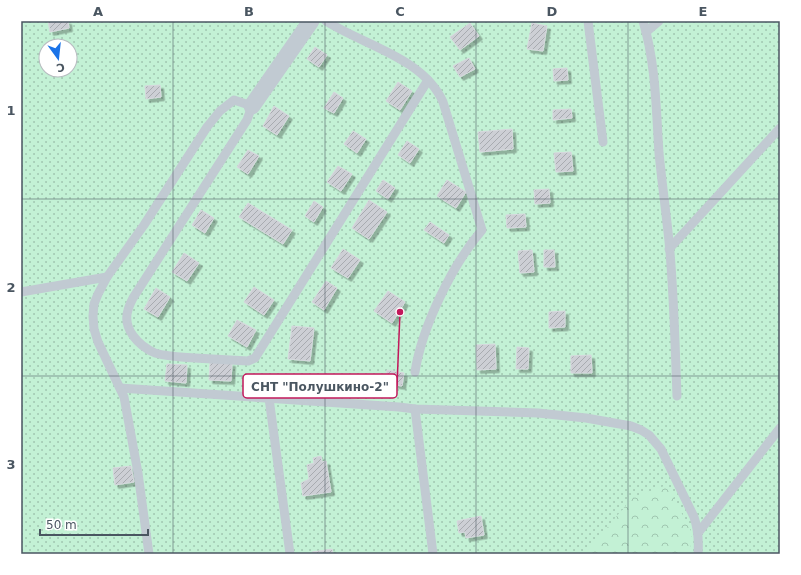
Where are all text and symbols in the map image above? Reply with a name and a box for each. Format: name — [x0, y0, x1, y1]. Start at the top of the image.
text: A — [93, 4, 103, 19]
text: B — [244, 4, 254, 19]
text: C — [395, 4, 405, 19]
text: D — [547, 4, 558, 19]
text: E — [699, 4, 707, 19]
north arrow — [38, 38, 78, 78]
text: С — [55, 60, 66, 75]
text: 1 — [6, 103, 16, 118]
text: 2 — [6, 280, 16, 295]
callout: СНТ "Полушкино-2" — [243, 374, 397, 398]
text: СНТ "Полушкино-2" — [251, 380, 389, 394]
text: 3 — [6, 457, 16, 472]
scale bar — [40, 511, 148, 537]
text: 50 m — [46, 518, 77, 532]

